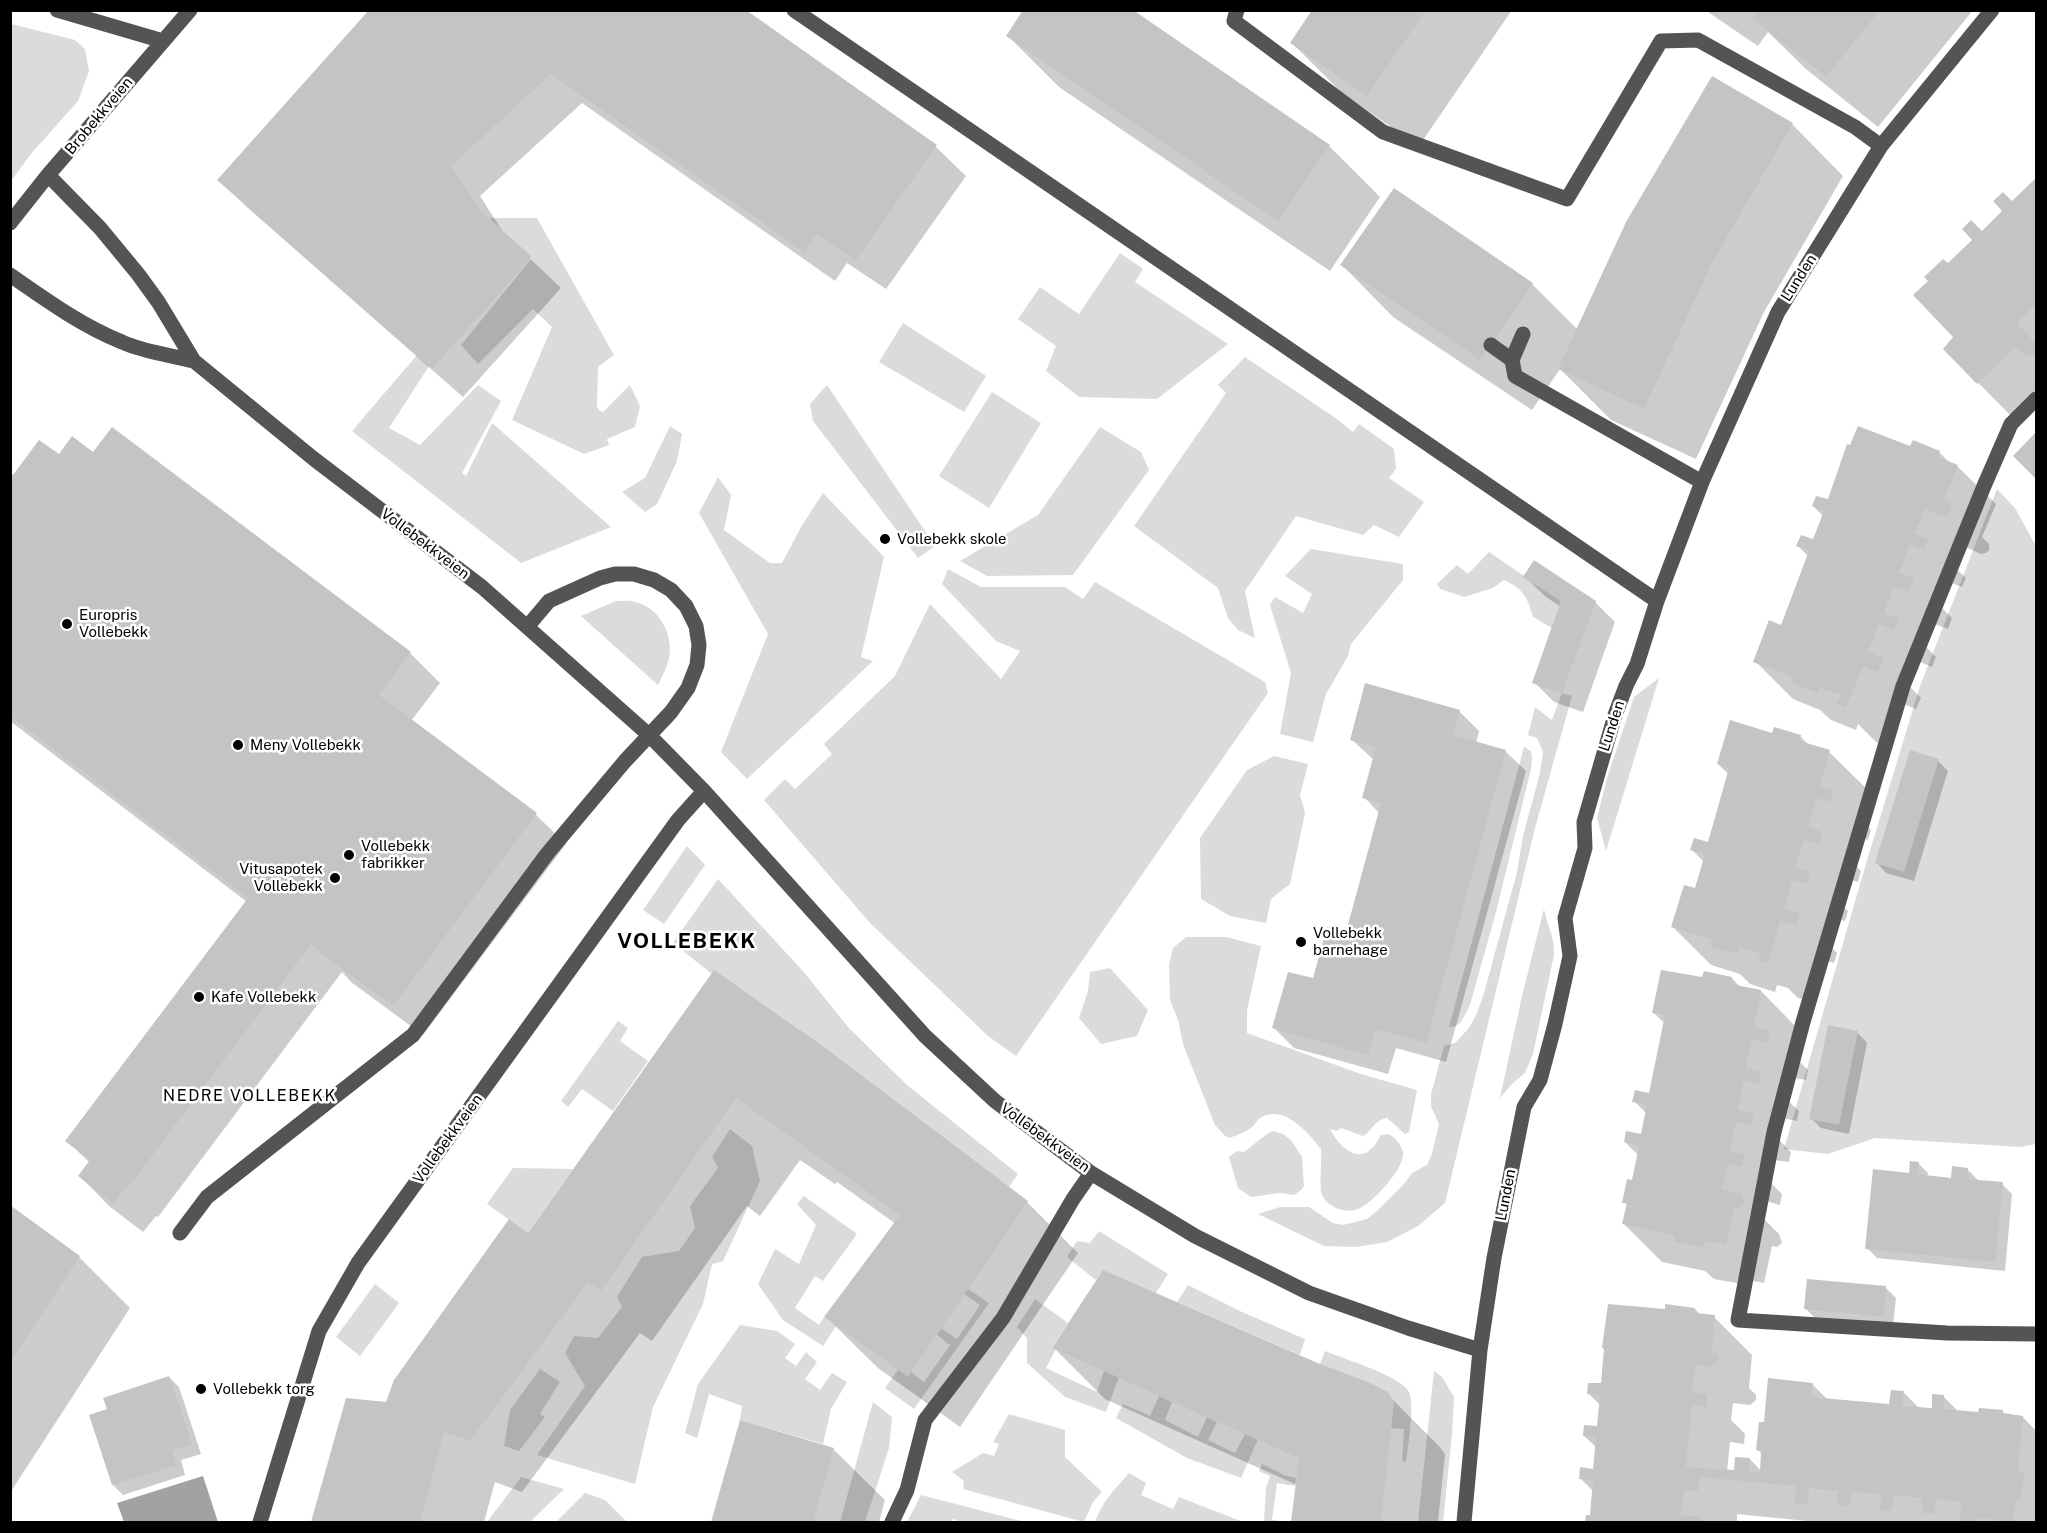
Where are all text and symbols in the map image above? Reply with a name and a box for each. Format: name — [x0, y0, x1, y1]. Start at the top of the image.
street label: Brobekkveien — [61, 74, 137, 158]
street label: Lunden — [1778, 251, 1820, 305]
street label: Vollebekkveien — [377, 505, 473, 583]
place label: Vollebekk skole — [897, 530, 1007, 548]
marker: Vollebekk skole — [878, 532, 892, 546]
place label: Europris Vollebekk — [79, 606, 148, 641]
marker: Europris Vollebekk — [60, 617, 74, 631]
street label: Lunden — [1595, 698, 1629, 754]
place label: Meny Vollebekk — [250, 736, 361, 754]
marker: Meny Vollebekk — [231, 738, 245, 752]
place label: Vollebekk fabrikker — [361, 837, 430, 872]
marker: Vollebekk fabrikker — [342, 848, 356, 862]
place label: Vitusapotek Vollebekk — [239, 860, 323, 895]
marker: Vitusapotek Vollebekk — [328, 871, 342, 885]
place label: Vollebekk barnehage — [1313, 924, 1388, 959]
district label: VOLLEBEKK — [617, 929, 757, 955]
marker: Vollebekk barnehage — [1294, 935, 1308, 949]
place label: Kafe Vollebekk — [211, 988, 316, 1006]
marker: Kafe Vollebekk — [192, 990, 206, 1004]
district label: NEDRE VOLLEBEKK — [163, 1086, 337, 1106]
street label: Vollebekkveien — [410, 1091, 486, 1187]
street label: Vollebekkveien — [997, 1100, 1093, 1176]
street label: Lunden — [1492, 1168, 1520, 1222]
place label: Vollebekk torg — [213, 1380, 315, 1398]
marker: Vollebekk torg — [194, 1382, 208, 1396]

